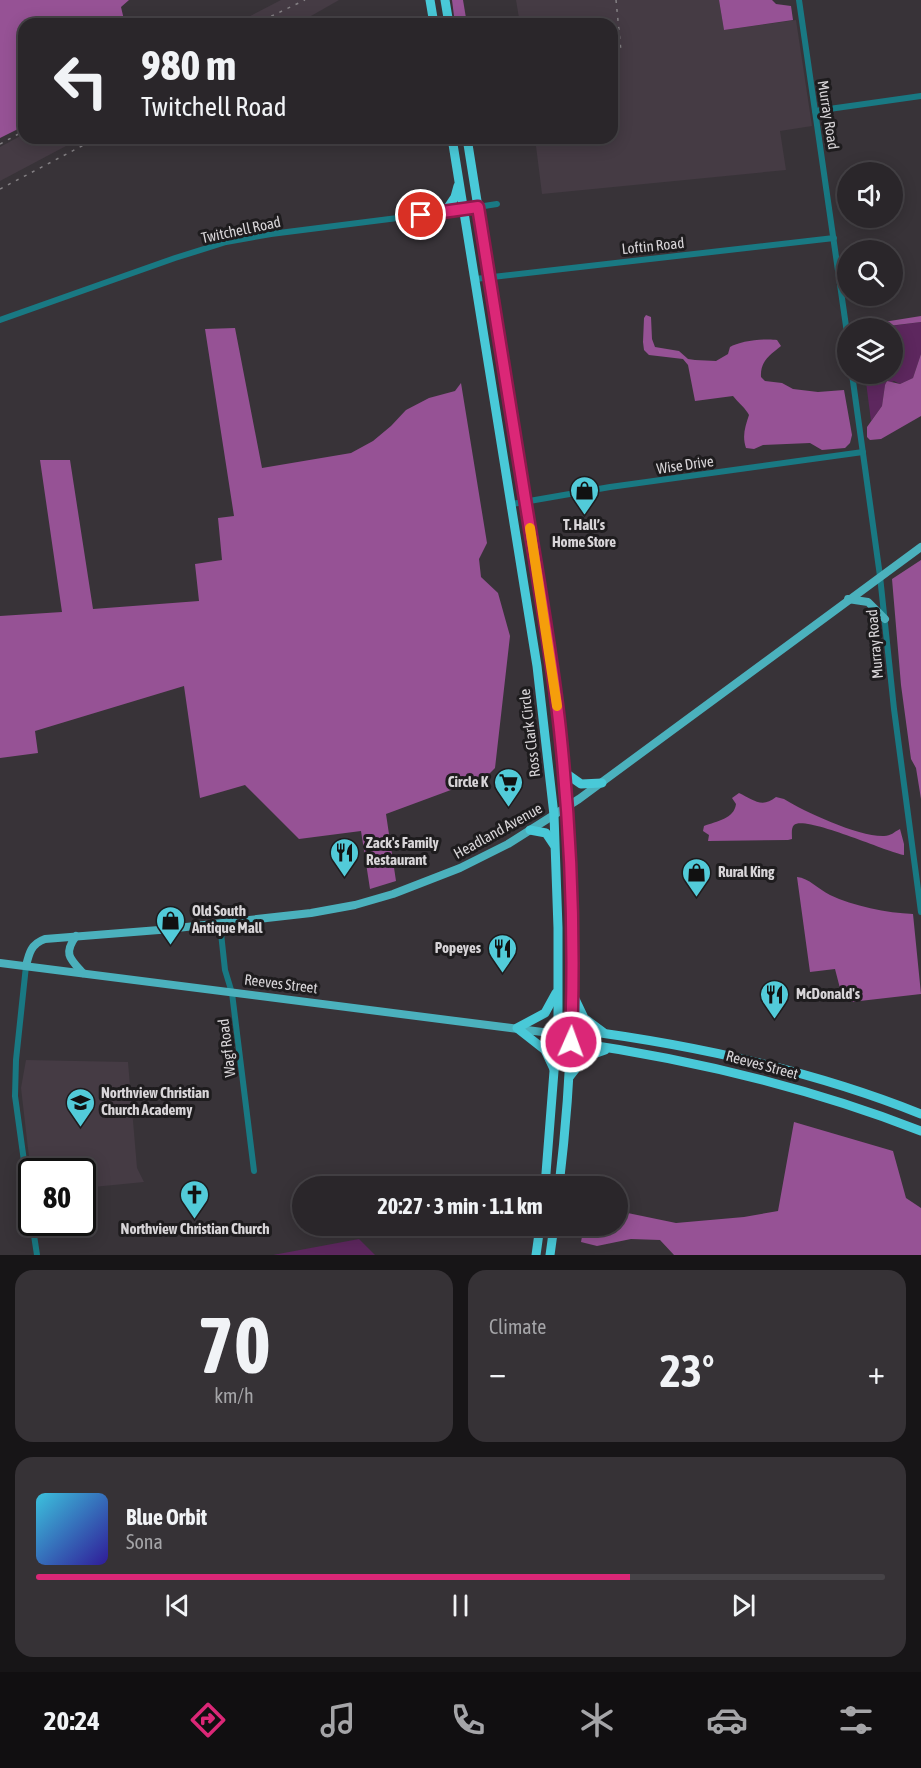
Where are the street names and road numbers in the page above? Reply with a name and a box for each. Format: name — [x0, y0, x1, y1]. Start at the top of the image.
street label: Murray Road — [815, 79, 842, 151]
street label: Twitchell Road — [200, 213, 282, 246]
street label: Loftin Road — [621, 234, 685, 257]
street label: Wise Drive — [655, 452, 715, 477]
street label: Murray Road — [863, 609, 886, 680]
street label: Ross Clark Circle — [516, 688, 543, 778]
street label: Headland Avenue — [451, 799, 545, 862]
street label: Reeves Street — [243, 971, 319, 996]
street label: Wagf Road — [214, 1018, 239, 1078]
street label: Reeves Street — [724, 1047, 800, 1082]

